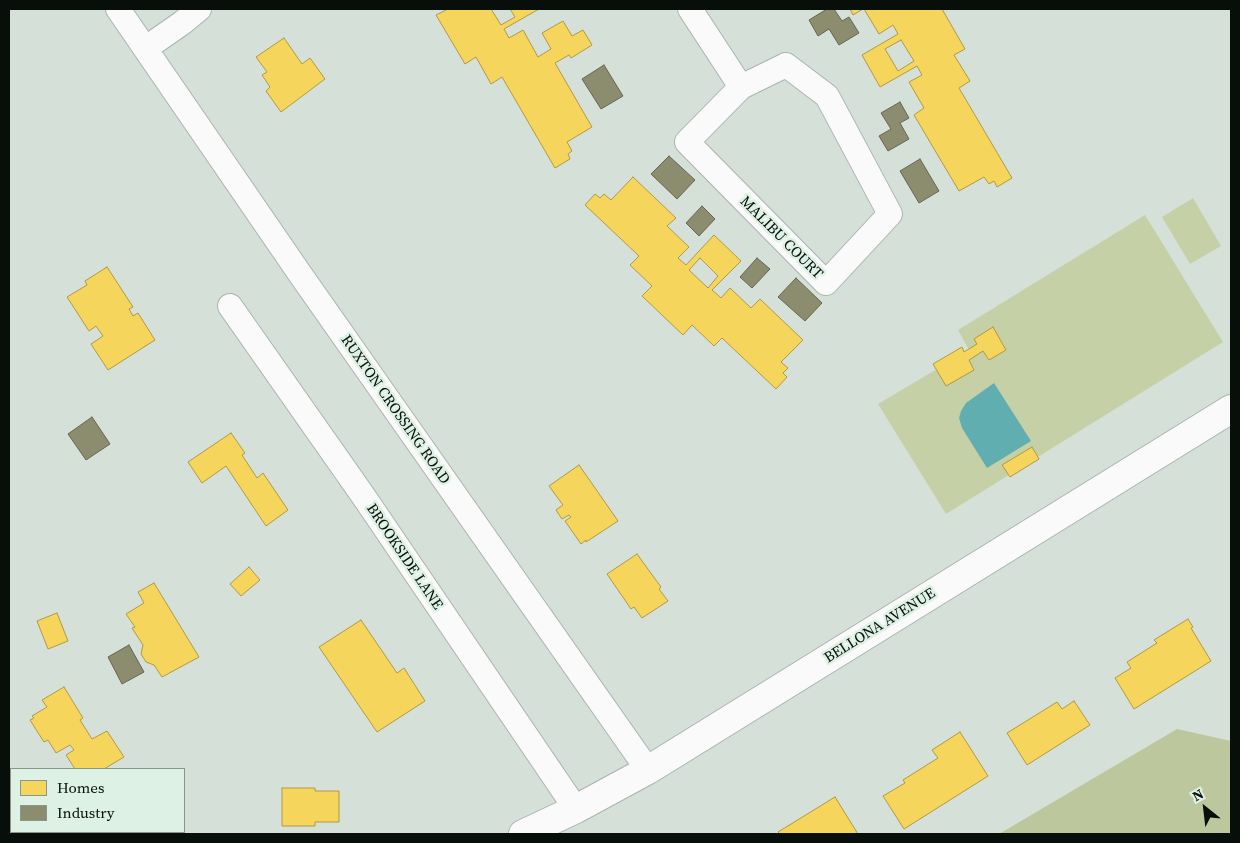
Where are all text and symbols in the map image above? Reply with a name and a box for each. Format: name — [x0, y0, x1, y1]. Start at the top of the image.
street label: MALIBU COURT — [736, 193, 826, 283]
street label: RUXTON CROSSING ROAD — [337, 332, 453, 488]
street label: BROOKSIDE LANE — [362, 501, 446, 613]
street label: BELLONA AVENUE — [821, 585, 939, 667]
legend — [10, 768, 185, 833]
text: Homes — [57, 777, 104, 798]
north arrow — [1180, 783, 1230, 833]
text: N — [1188, 784, 1207, 806]
text: Industry — [57, 802, 114, 823]

